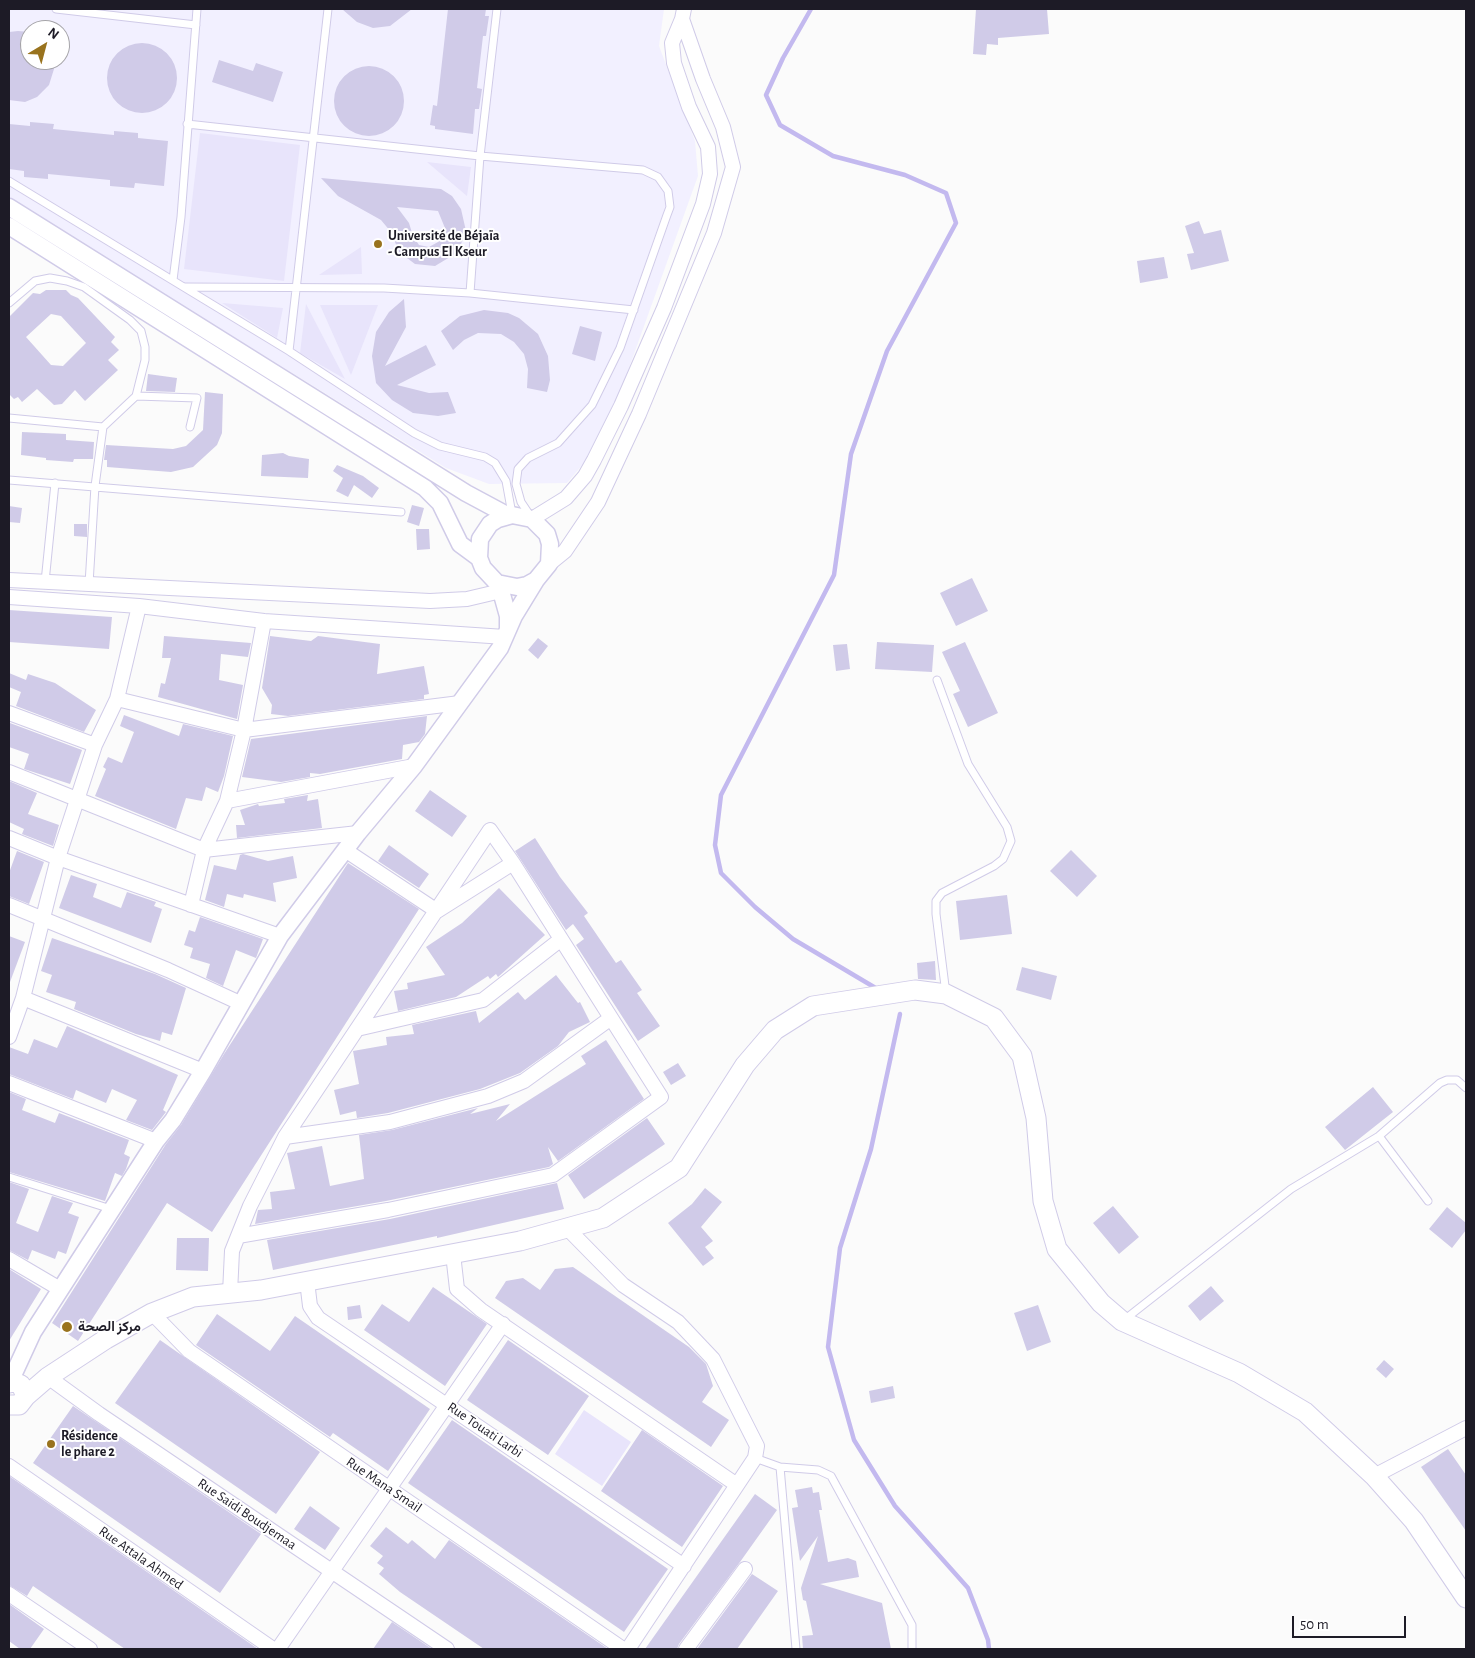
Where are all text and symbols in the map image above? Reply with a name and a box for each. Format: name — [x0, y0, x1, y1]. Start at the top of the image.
north arrow — [20, 20, 70, 70]
text: N — [45, 25, 62, 42]
place label: Université de Béjaïa - Campus El Kseur — [388, 228, 500, 260]
marker: Université de Béjaïa - Campus El Kseur — [372, 238, 384, 250]
place label: مركز الصحة — [78, 1319, 141, 1335]
marker: مركز الصحة — [60, 1320, 74, 1334]
street label: Rue Touati Larbi — [444, 1399, 526, 1461]
place label: Résidence le phare 2 — [61, 1428, 118, 1460]
marker: Résidence le phare 2 — [45, 1438, 57, 1450]
street label: Rue Mana Smail — [343, 1454, 425, 1516]
street label: Rue Saidi Boudjemaa — [194, 1475, 300, 1553]
street label: Rue Attala Ahmed — [96, 1523, 186, 1593]
scale bar — [1295, 1606, 1409, 1638]
text: 50 m — [1300, 1617, 1329, 1632]

